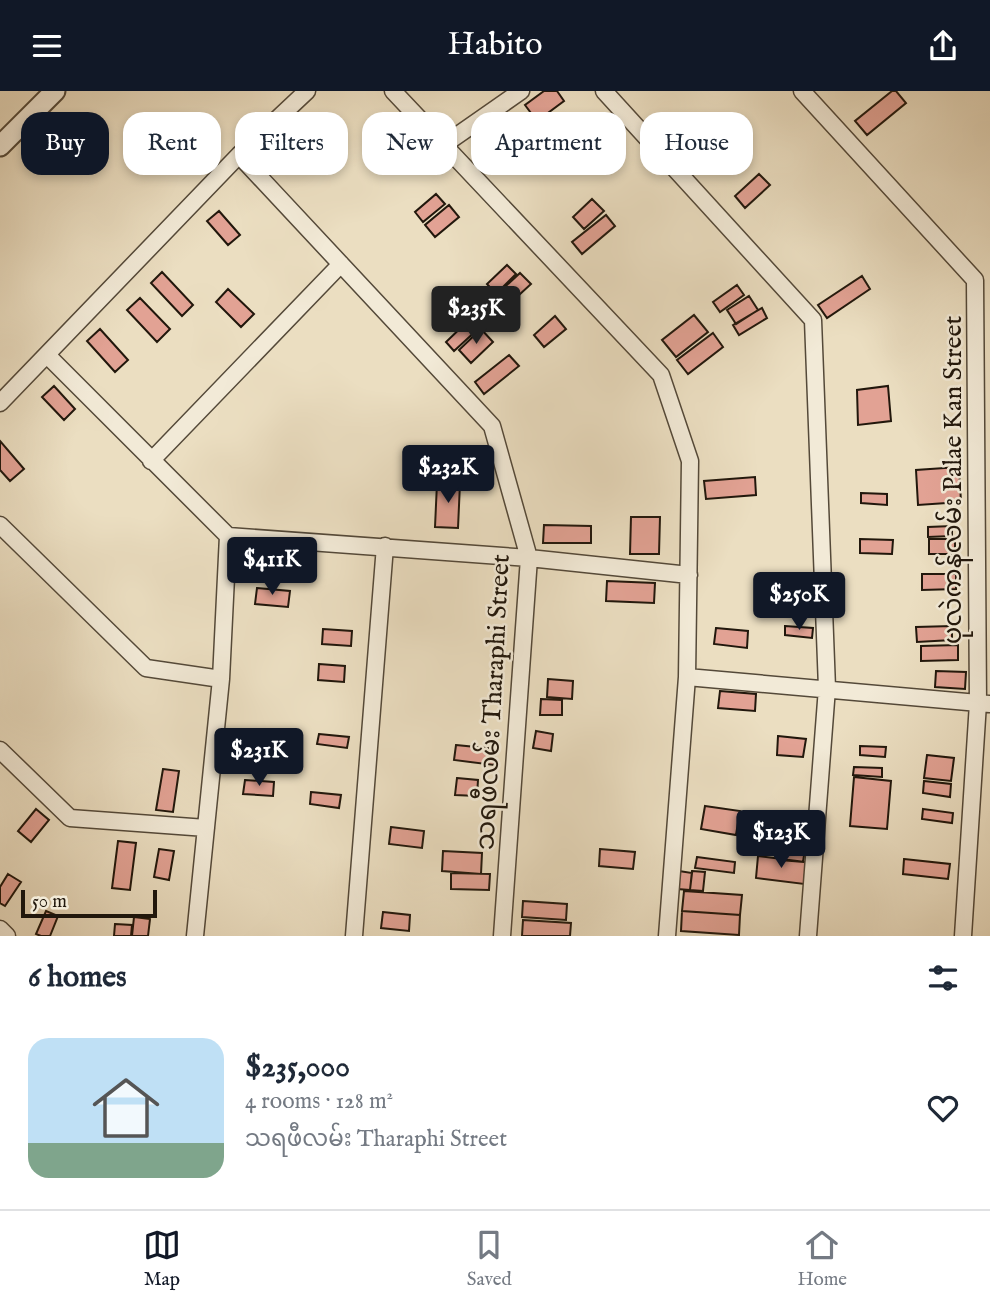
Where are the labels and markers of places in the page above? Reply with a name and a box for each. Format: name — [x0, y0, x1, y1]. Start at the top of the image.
pin: $235K — [427, 287, 525, 346]
pin: $232K — [399, 445, 497, 505]
pin: $411K — [223, 538, 321, 597]
pin: $250K — [750, 573, 848, 632]
pin: $231K — [210, 729, 308, 788]
pin: $123K — [732, 811, 830, 870]

